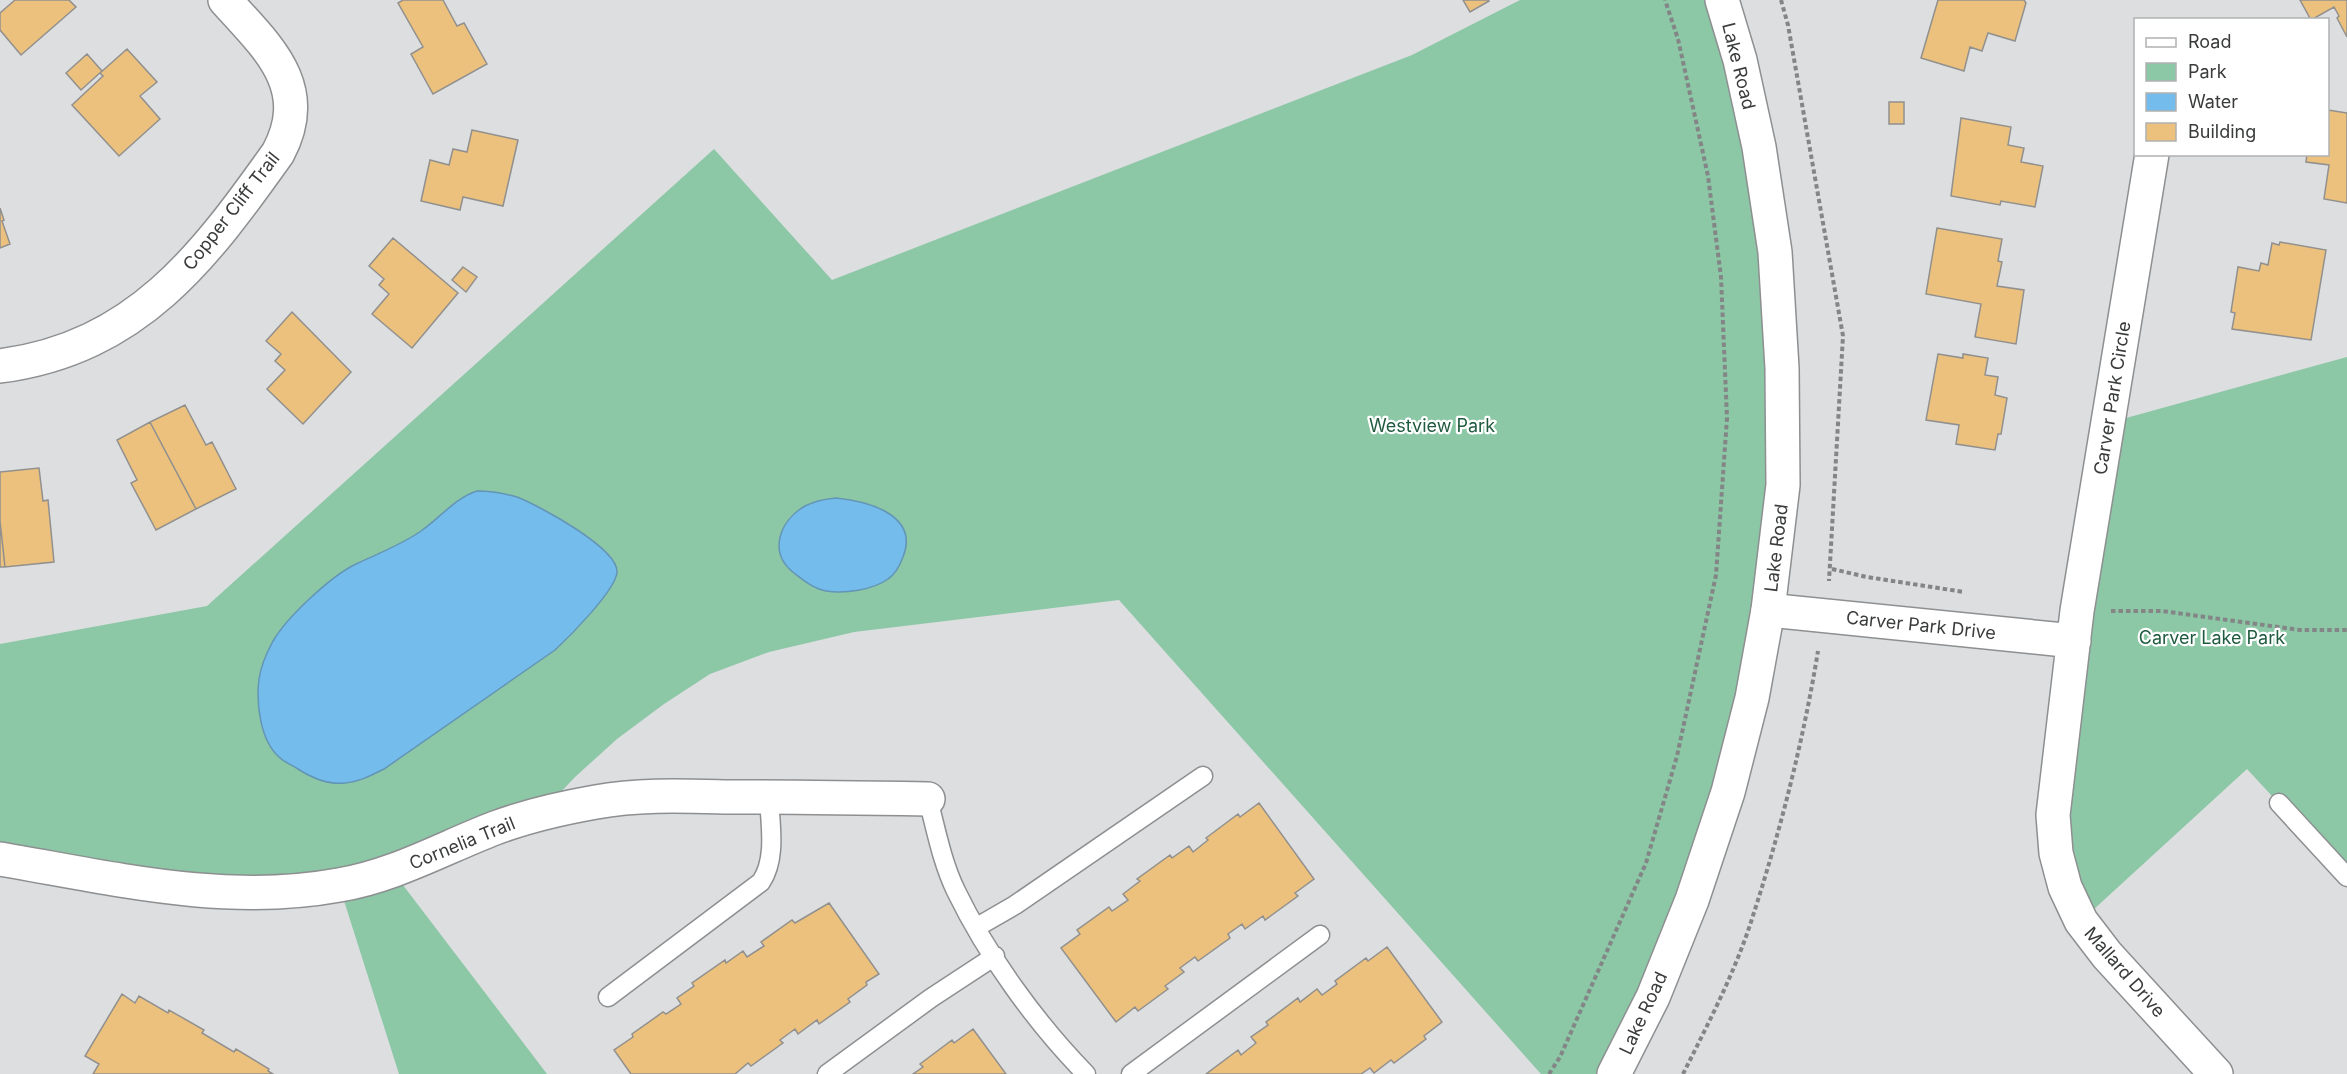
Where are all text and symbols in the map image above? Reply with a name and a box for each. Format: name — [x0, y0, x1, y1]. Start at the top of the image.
legend — [2134, 18, 2329, 156]
street label: Lake Road — [1718, 20, 1760, 112]
text: Road — [2188, 31, 2231, 52]
text: Park — [2188, 61, 2227, 82]
text: Water — [2188, 91, 2238, 112]
text: Building — [2188, 121, 2256, 142]
street label: Copper Cliff Trail — [178, 148, 284, 274]
street label: Carver Park Circle — [2089, 320, 2135, 476]
park label: Westview Park — [1369, 415, 1495, 436]
street label: Lake Road — [1760, 503, 1792, 593]
street label: Carver Park Drive — [1845, 607, 1997, 643]
park label: Carver Lake Park — [2139, 627, 2285, 648]
street label: Cornelia Trail — [406, 812, 518, 874]
street label: Mallard Drive — [2080, 923, 2170, 1021]
street label: Lake Road — [1615, 968, 1671, 1058]

